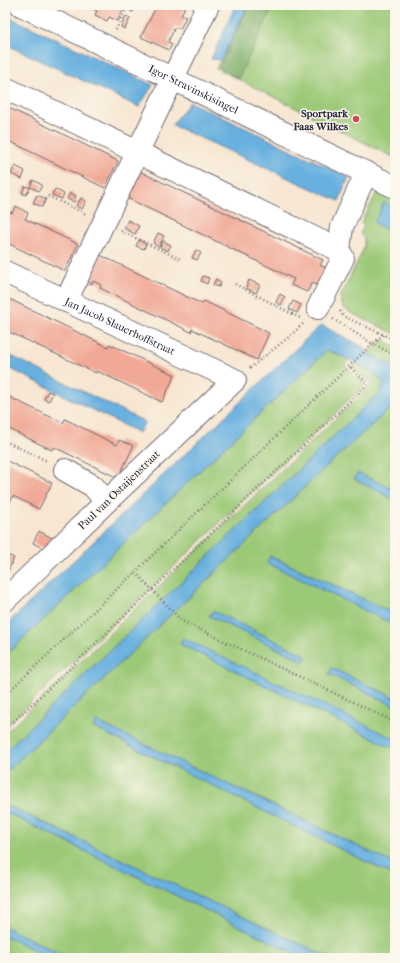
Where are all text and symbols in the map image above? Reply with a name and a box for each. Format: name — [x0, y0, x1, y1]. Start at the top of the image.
street label: Igor Stravinskisingel — [147, 62, 241, 116]
place label: Sportpark Faas Wilkes — [293, 107, 348, 133]
marker: Sportpark Faas Wilkes — [351, 114, 361, 124]
street label: Jan Jacob Slauerhoffstraat — [62, 294, 177, 357]
street label: Paul van Ostaijenstraat — [75, 447, 163, 532]

